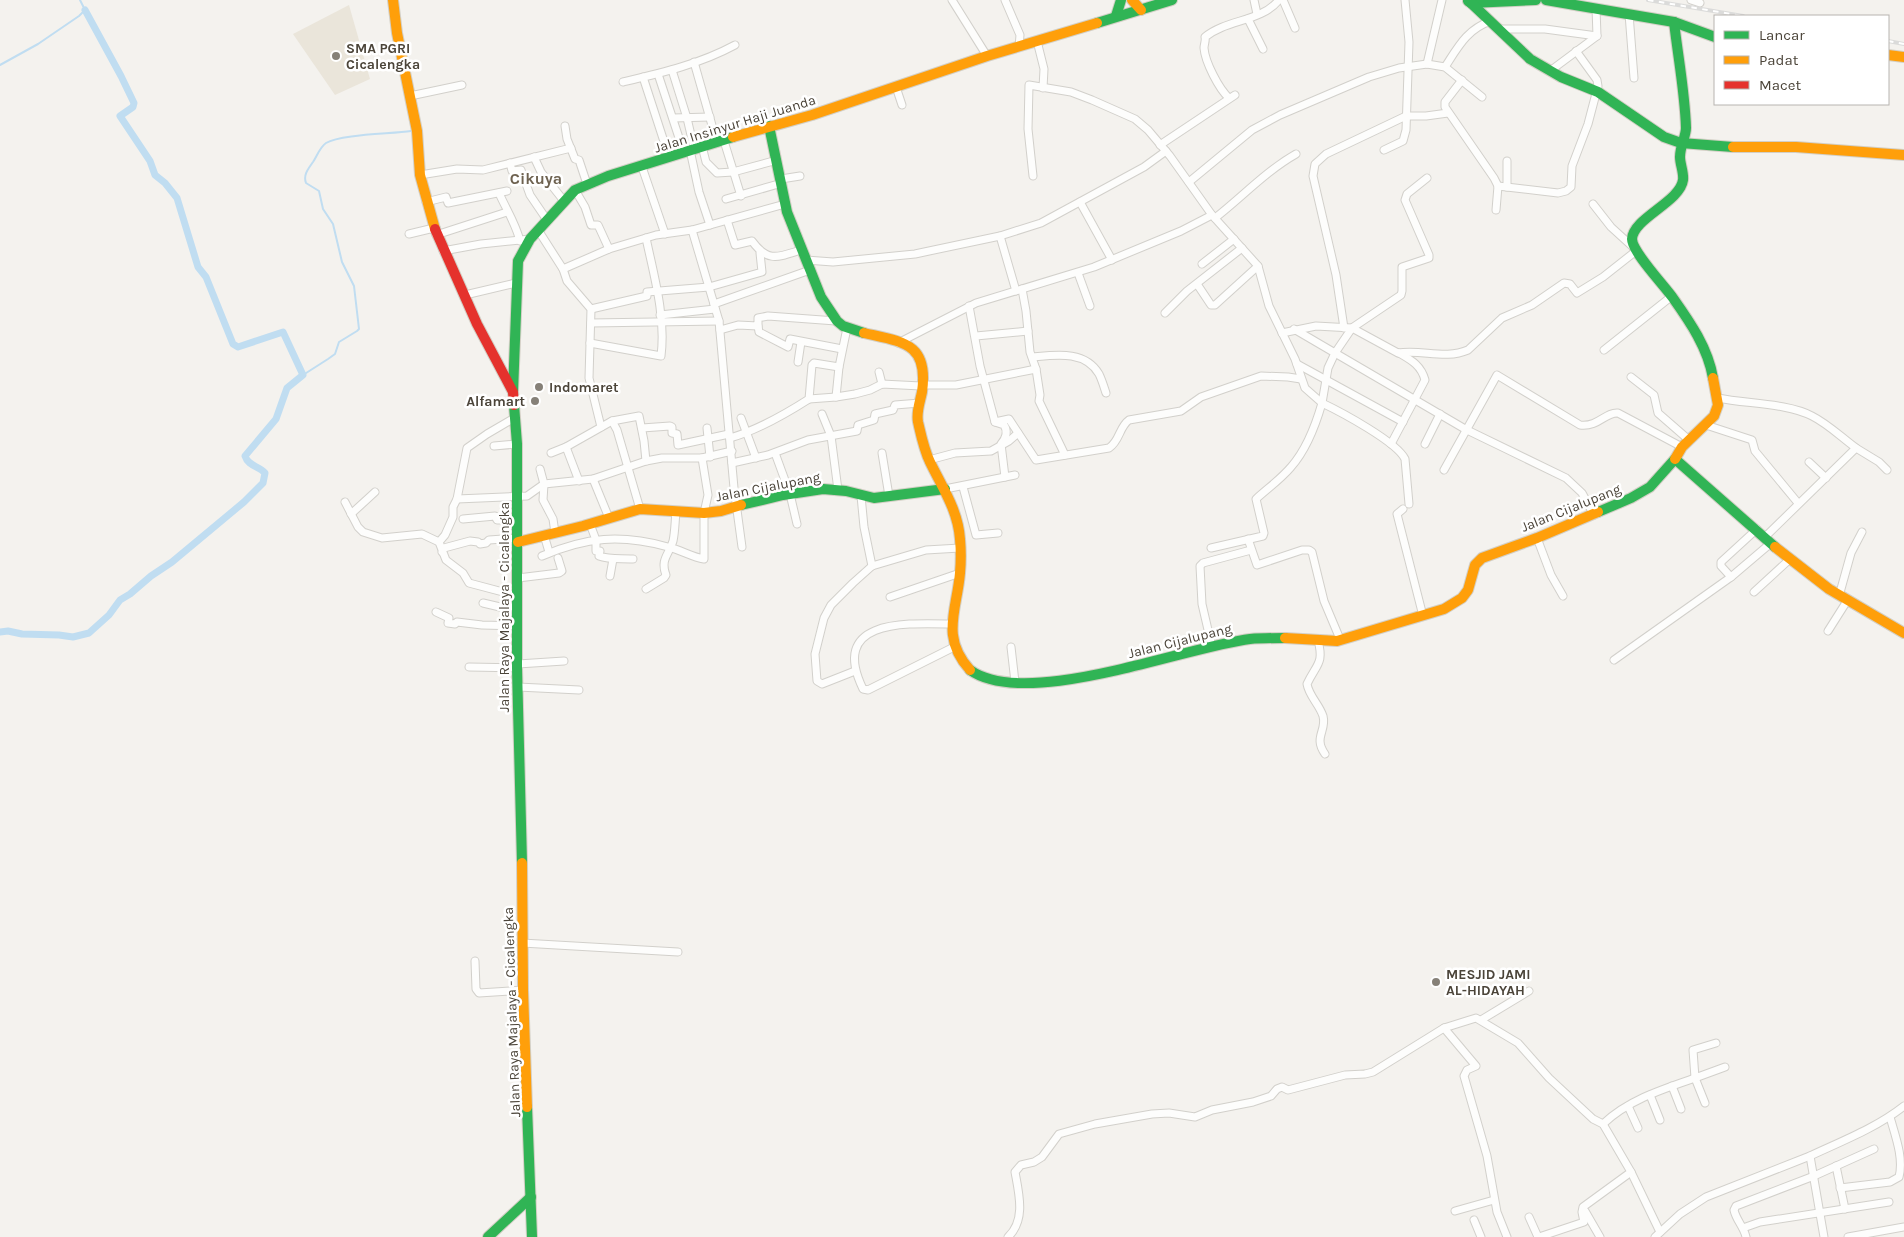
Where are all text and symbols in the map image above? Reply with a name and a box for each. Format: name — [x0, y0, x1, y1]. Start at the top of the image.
legend — [1714, 15, 1889, 105]
text: Lancar — [1759, 26, 1805, 44]
place label: SMA PGRI Cicalengka — [346, 40, 420, 73]
marker: SMA PGRI Cicalengka — [330, 50, 342, 62]
text: Padat — [1759, 51, 1799, 69]
text: Macet — [1759, 76, 1801, 94]
street label: Jalan Insinyur Haji Juanda — [652, 91, 818, 157]
district label: Cikuya — [510, 169, 562, 188]
place label: Indomaret — [549, 379, 619, 396]
marker: Indomaret — [533, 381, 545, 393]
place label: Alfamart — [466, 393, 525, 410]
marker: Alfamart — [529, 395, 541, 407]
street label: Jalan Cijalupang — [714, 469, 822, 505]
street label: Jalan Cijalupang — [1519, 480, 1624, 536]
street label: Jalan Raya Majalaya - Cicalengka — [496, 502, 513, 712]
street label: Jalan Cijalupang — [1126, 620, 1234, 662]
street label: Jalan Raya Majalaya - Cicalengka — [500, 907, 524, 1117]
place label: MESJID JAMI AL-HIDAYAH — [1446, 966, 1530, 999]
marker: MESJID JAMI AL-HIDAYAH — [1430, 976, 1442, 988]

